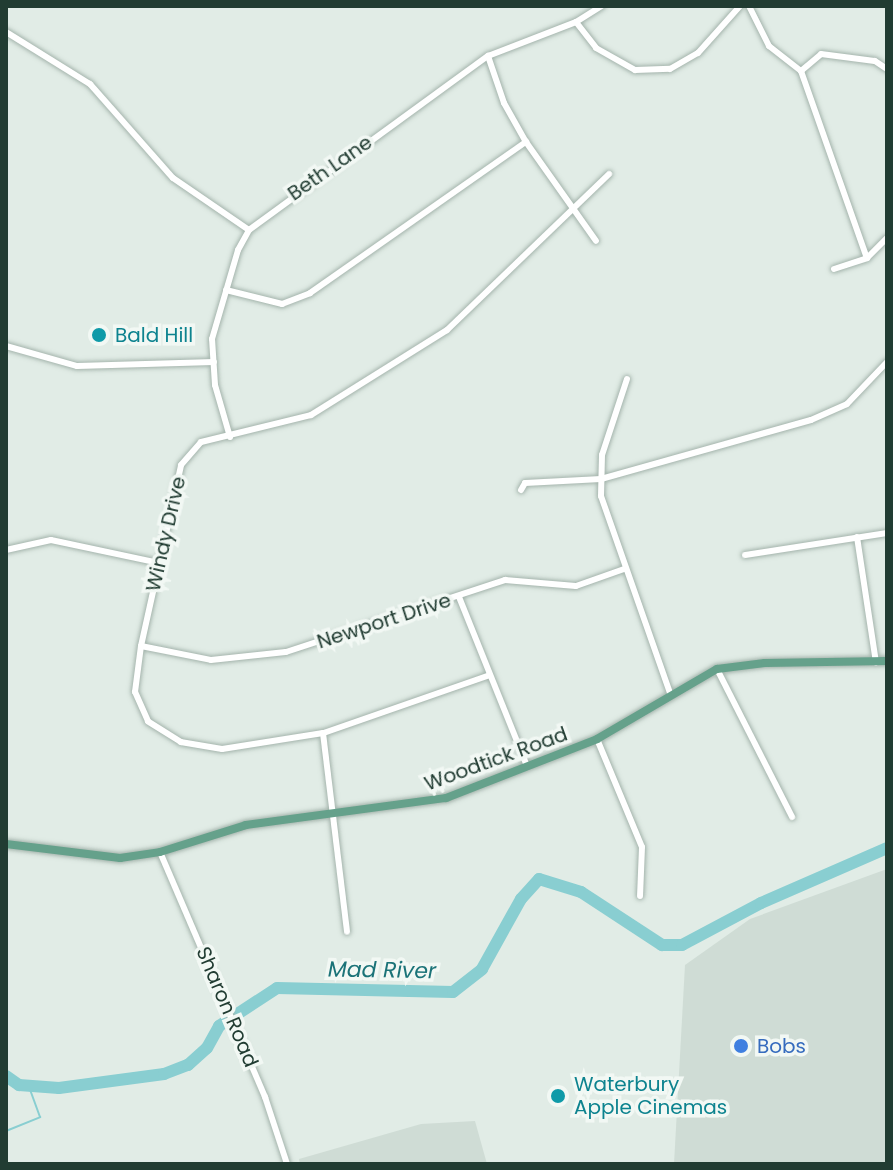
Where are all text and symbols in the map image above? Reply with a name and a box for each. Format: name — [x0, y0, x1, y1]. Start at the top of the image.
street label: Beth Lane — [283, 130, 377, 206]
place label: Bald Hill — [115, 323, 193, 347]
marker: Bald Hill — [90, 326, 108, 344]
street label: Windy Drive — [141, 474, 191, 594]
street label: Newport Drive — [314, 588, 454, 654]
street label: Woodtick Road — [421, 722, 571, 796]
street label: Sharon Road — [191, 943, 263, 1071]
water label: Mad River — [328, 956, 436, 984]
place label: Bobs — [757, 1034, 806, 1058]
marker: Bobs — [732, 1037, 750, 1055]
place label: Waterbury Apple Cinemas — [574, 1072, 727, 1119]
marker: Waterbury Apple Cinemas — [549, 1087, 567, 1105]

